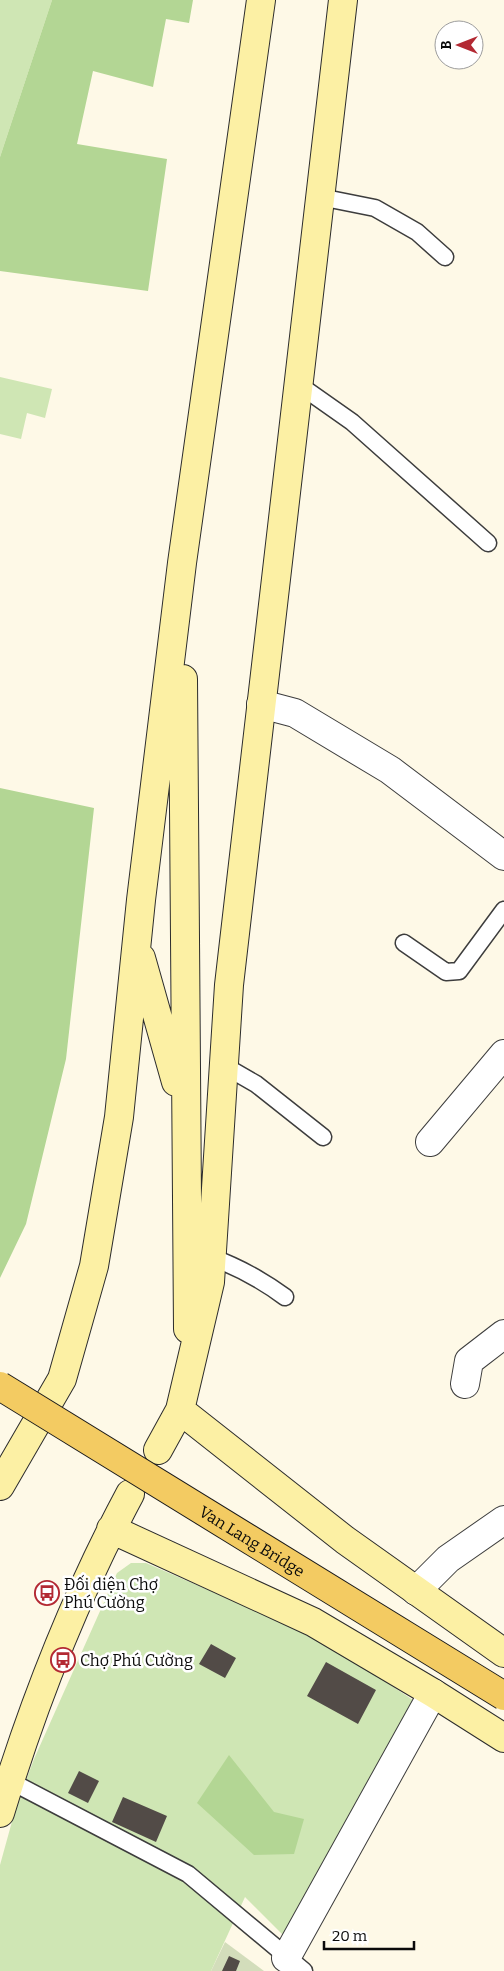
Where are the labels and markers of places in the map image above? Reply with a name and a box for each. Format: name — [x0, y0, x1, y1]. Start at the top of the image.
place label: Đối diện Chợ Phú Cường — [64, 1574, 158, 1612]
bus stop icon: Đối diện Chợ Phú Cường — [34, 1580, 60, 1606]
bus stop icon: Chợ Phú Cường — [50, 1647, 76, 1673]
place label: Chợ Phú Cường — [80, 1651, 193, 1670]

